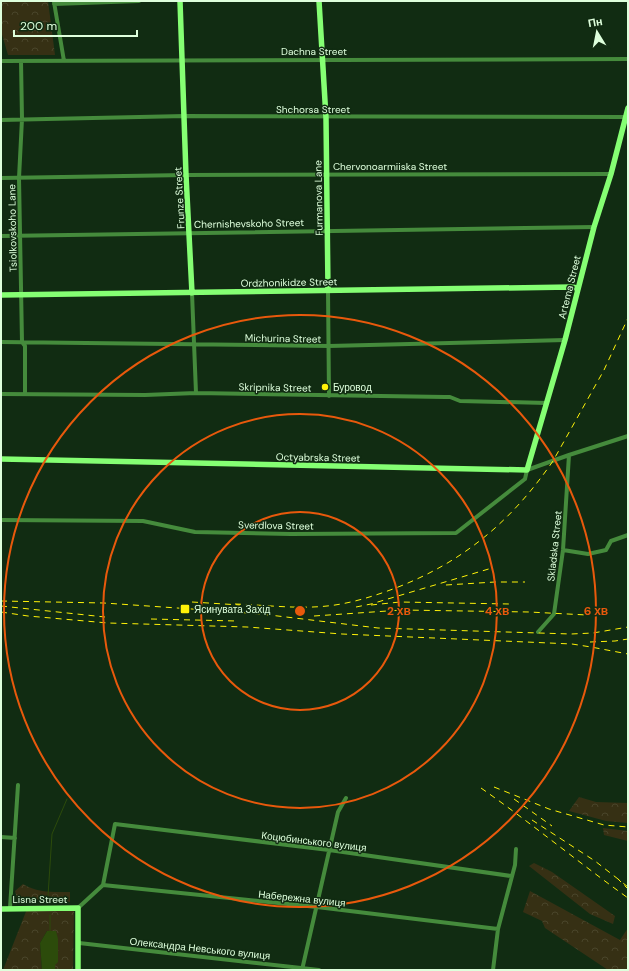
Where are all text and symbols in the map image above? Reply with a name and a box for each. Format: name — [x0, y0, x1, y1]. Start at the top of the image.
scale bar — [14, 12, 137, 38]
north arrow — [577, 12, 617, 52]
text: Пн — [587, 14, 604, 30]
text: 200 m — [20, 18, 57, 34]
street label: Dachna Street — [281, 45, 347, 58]
street label: Shchorsa Street — [276, 103, 350, 116]
street label: Furmanova Lane — [311, 160, 326, 236]
street label: Chervonoarmiiska Street — [333, 160, 447, 173]
street label: Frunze Street — [171, 167, 188, 229]
street label: Tsiolkovskoho Lane — [5, 184, 20, 272]
street label: Chernishevskoho Street — [194, 216, 304, 231]
street label: Artema Street — [555, 254, 584, 320]
street label: Ordzhonikidze Street — [240, 275, 338, 290]
street label: Michurina Street — [245, 331, 321, 346]
street label: Skripnika Street — [238, 380, 312, 395]
place label: Буровод — [333, 381, 372, 394]
marker: Буровод — [320, 382, 330, 392]
street label: Octyabrska Street — [276, 450, 360, 465]
street label: Skladska Street — [544, 510, 565, 582]
street label: Sverdlova Street — [238, 518, 314, 533]
marker: Ясинувата Захід — [179, 603, 191, 615]
place label: Ясинувата Захід — [194, 603, 270, 616]
text: 2 хв — [387, 603, 411, 619]
text: 4 хв — [485, 603, 509, 619]
text: 6 хв — [584, 603, 608, 619]
centre of rings — [293, 604, 307, 618]
street label: Коцюбинського вулиця — [261, 829, 367, 854]
street label: Набережна вулиця — [258, 887, 346, 910]
street label: Lisna Street — [13, 893, 68, 906]
street label: Олександра Невського вулиця — [129, 935, 271, 962]

